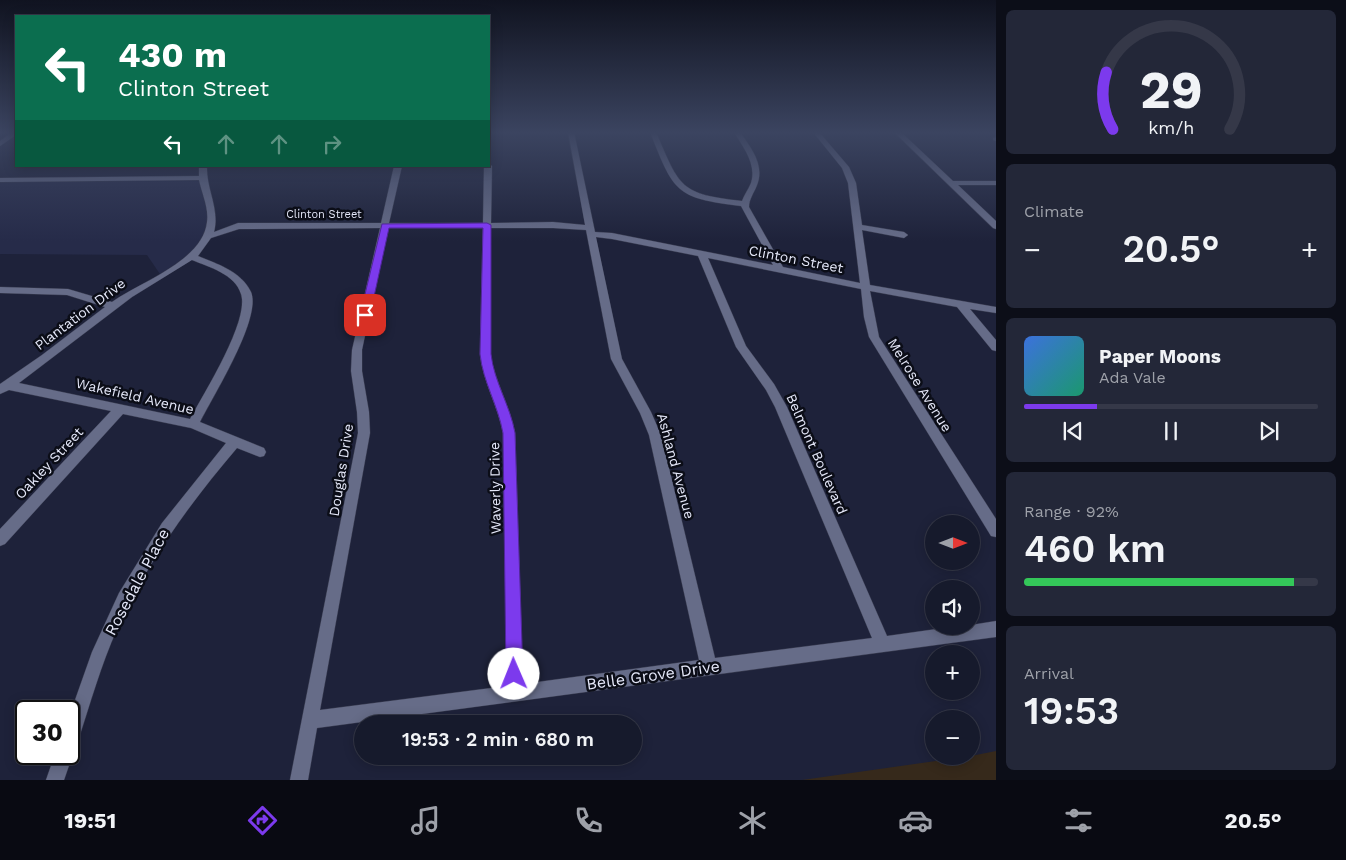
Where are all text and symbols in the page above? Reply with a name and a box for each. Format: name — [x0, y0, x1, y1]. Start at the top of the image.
text: 430 m — [118, 34, 227, 76]
icon: left — [35, 35, 100, 100]
text: 29 — [1139, 60, 1203, 121]
text: Clinton Street — [118, 76, 269, 101]
text: km/h — [1148, 117, 1194, 138]
icon: left — [159, 130, 187, 158]
icon: ahead — [212, 130, 240, 158]
icon: ahead — [265, 130, 293, 158]
icon: right — [318, 130, 346, 158]
text: Climate — [1024, 202, 1084, 221]
street label: Clinton Street — [286, 208, 362, 221]
text: 20.5° — [1122, 227, 1220, 271]
text: − — [1024, 233, 1041, 266]
text: + — [1301, 233, 1318, 266]
street label: Clinton Street — [747, 242, 845, 276]
street label: Plantation Drive — [32, 275, 128, 353]
pin — [344, 294, 386, 336]
icon: arrive — [351, 301, 379, 329]
street label: Melrose Avenue — [885, 335, 955, 435]
text: Paper Moons — [1099, 345, 1221, 368]
text: Ada Vale — [1099, 368, 1166, 387]
street label: Wakefield Avenue — [74, 375, 196, 417]
street label: Belmont Boulevard — [783, 391, 851, 517]
street label: Ashland Avenue — [654, 411, 698, 521]
icon: previous — [1059, 417, 1087, 445]
icon: pause — [1157, 417, 1185, 445]
icon: next — [1255, 417, 1283, 445]
street label: Douglas Drive — [326, 422, 356, 518]
street label: Oakley Street — [12, 424, 86, 502]
street label: Waverly Drive — [486, 442, 504, 534]
text: Range · 92% — [1024, 502, 1119, 521]
north arrow — [925, 515, 980, 570]
map controls — [925, 515, 980, 765]
street label: Rosedale Place — [101, 525, 173, 639]
text: 460 km — [1024, 527, 1166, 571]
button: sound — [925, 580, 980, 635]
button: + — [925, 645, 980, 700]
position arrow — [487, 647, 539, 699]
street label: Belle Grove Drive — [585, 656, 721, 694]
text: Arrival — [1024, 664, 1074, 683]
text: 19:53 — [1024, 689, 1119, 733]
speed limit sign: 30 — [15, 700, 80, 765]
button: − — [925, 710, 980, 765]
text: 19:53 · 2 min · 680 m — [402, 728, 594, 751]
icon: directions — [245, 803, 280, 838]
icon: music — [408, 803, 443, 838]
icon: phone — [571, 803, 606, 838]
icon: climate — [735, 803, 770, 838]
icon: car — [898, 803, 933, 838]
icon: filters — [1061, 803, 1096, 838]
text: 19:51 — [64, 808, 116, 833]
text: 20.5° — [1225, 808, 1282, 833]

